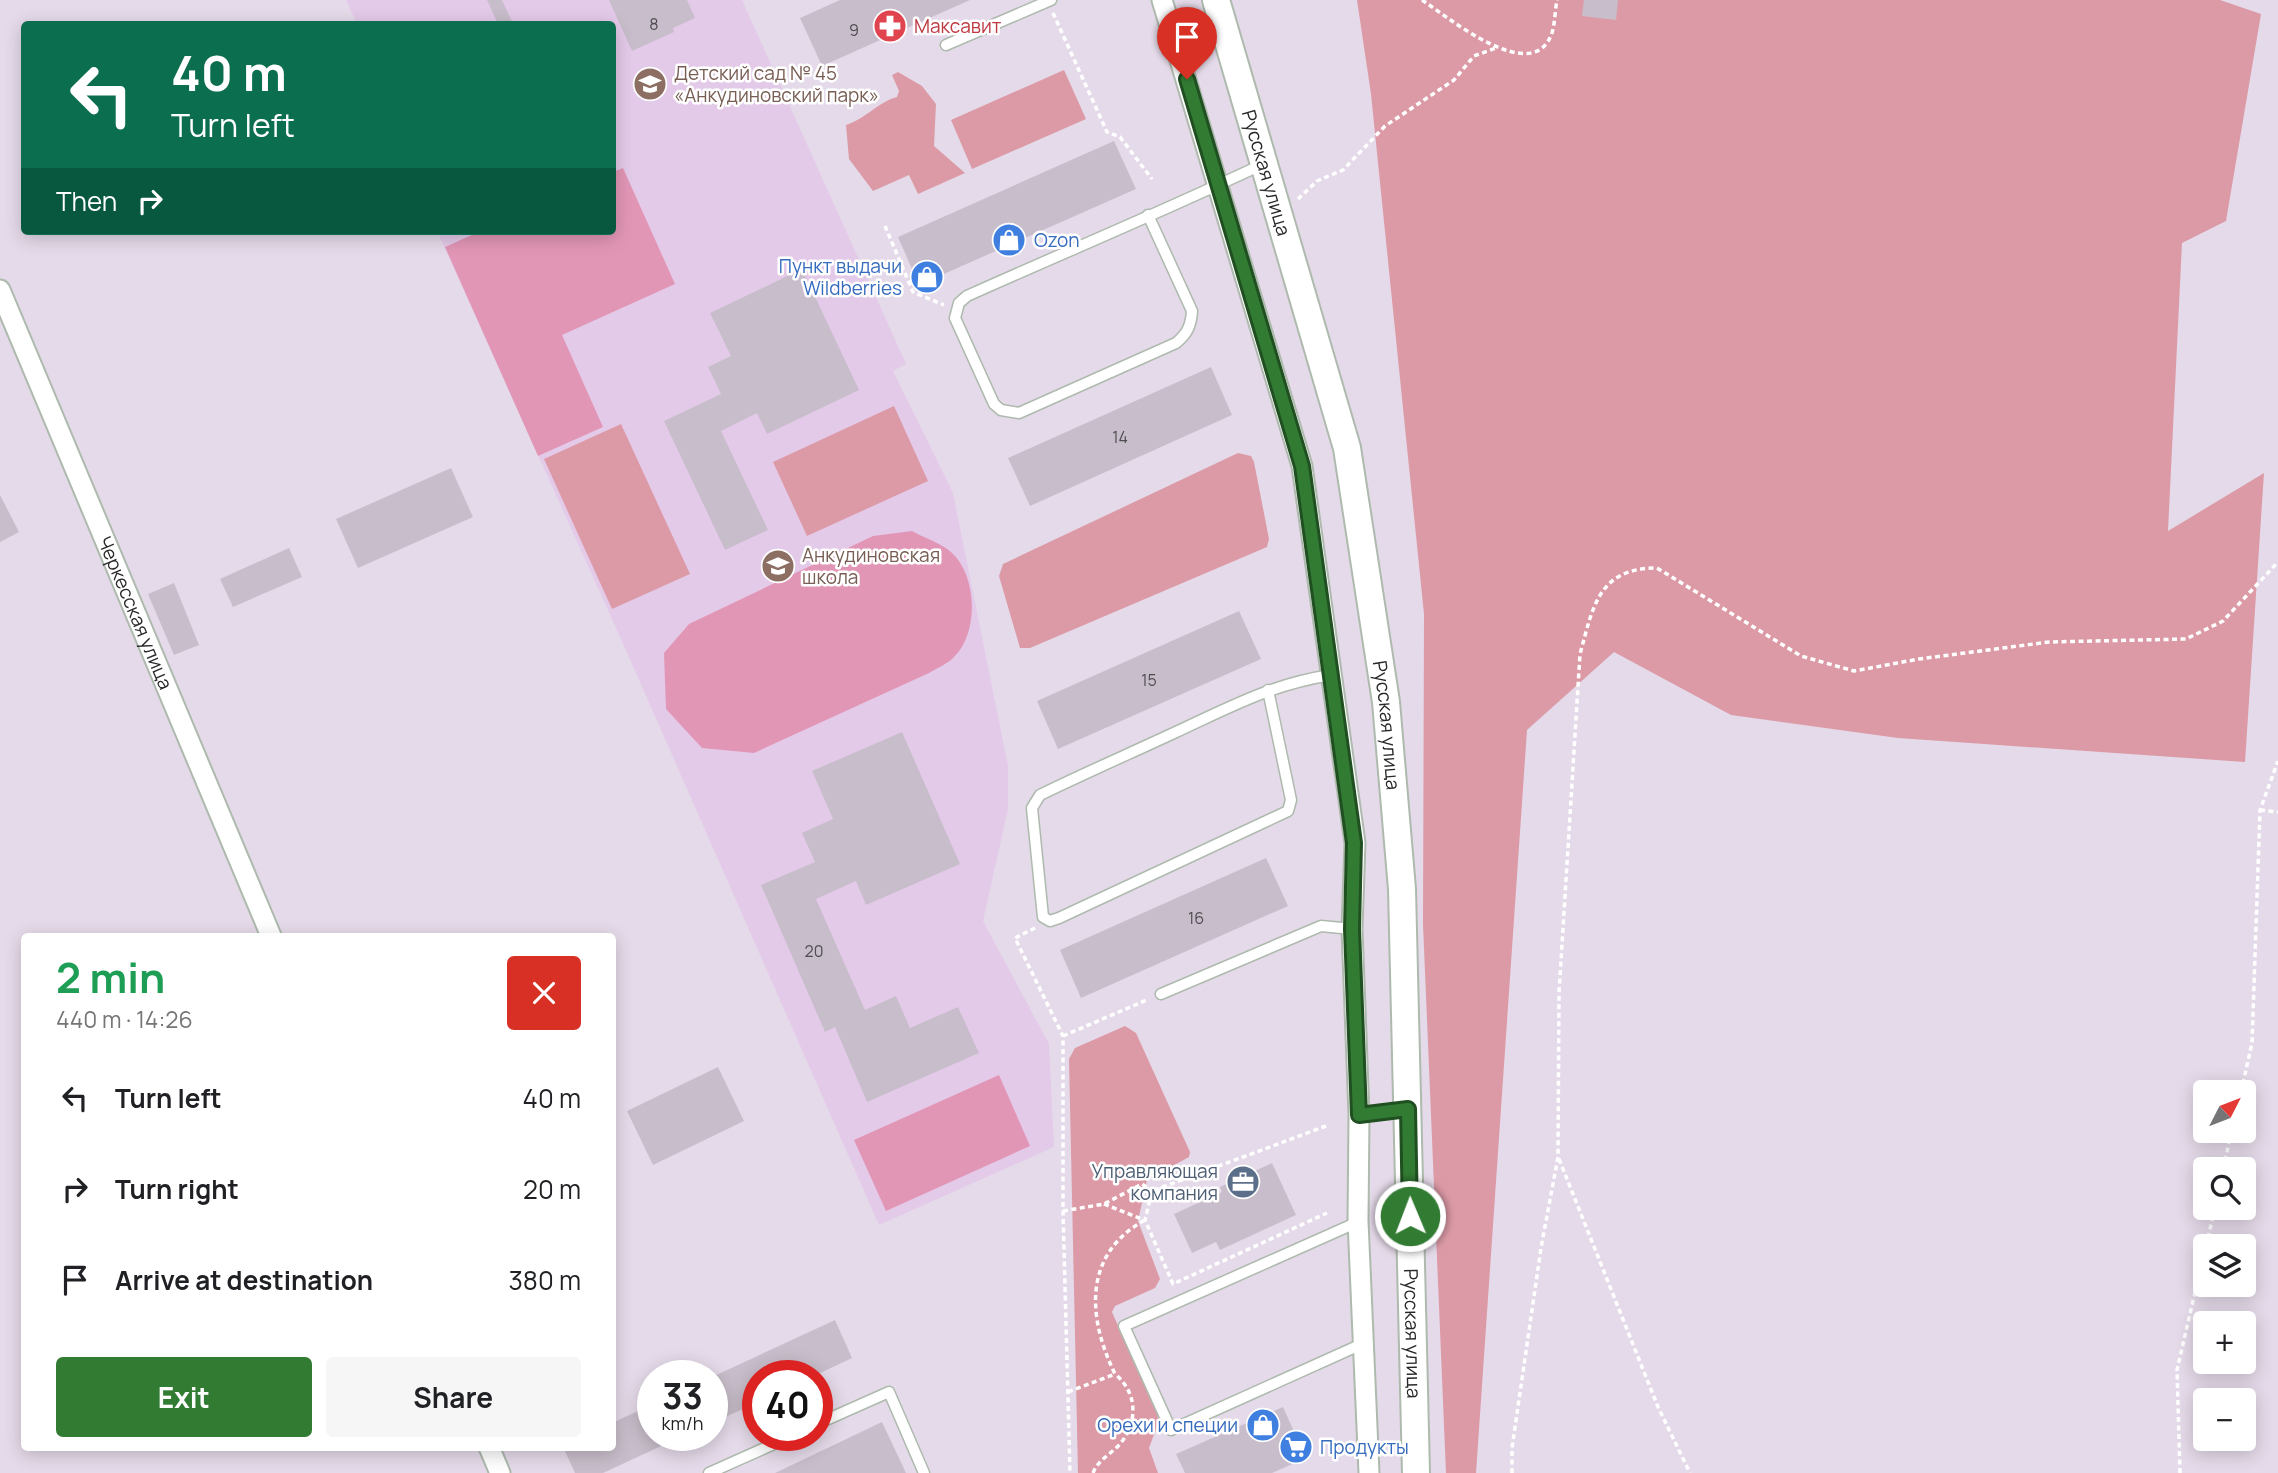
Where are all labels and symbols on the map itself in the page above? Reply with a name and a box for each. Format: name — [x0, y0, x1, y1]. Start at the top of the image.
pharmacy icon: Максавит — [871, 7, 909, 45]
pin — [1157, 7, 1217, 79]
house number: 8 — [649, 13, 659, 35]
place label: Максавит — [914, 13, 1002, 39]
house number: 9 — [849, 19, 859, 41]
place label: Детский сад № 45 «Анкудиновский парк» — [674, 60, 879, 108]
school or university icon: Детский сад № 45 «Анкудиновский парк» — [631, 65, 669, 103]
street label: Русская улица — [1236, 107, 1297, 239]
shop icon: Ozon — [990, 221, 1028, 259]
place label: Ozon — [1034, 227, 1080, 253]
place label: Пункт выдачи Wildberries — [779, 253, 902, 301]
shop icon: Пункт выдачи Wildberries — [908, 258, 946, 296]
house number: 14 — [1112, 426, 1128, 448]
street label: Черкесская улица — [92, 532, 179, 693]
place label: Анкудиновская школа — [802, 542, 940, 590]
school or university icon: Анкудиновская школа — [759, 547, 797, 585]
street label: Русская улица — [1367, 659, 1406, 791]
house number: 15 — [1141, 669, 1157, 691]
house number: 16 — [1188, 907, 1204, 929]
house number: 20 — [805, 940, 823, 962]
north arrow — [2193, 1080, 2256, 1143]
place label: Управляющая компания — [1092, 1158, 1218, 1206]
office icon: Управляющая компания — [1224, 1163, 1262, 1201]
position arrow — [1373, 1179, 1447, 1253]
street label: Русская улица — [1398, 1268, 1427, 1399]
speed limit sign: 40 — [742, 1360, 833, 1451]
shop icon: Орехи и специи — [1244, 1406, 1282, 1444]
place label: Орехи и специи — [1097, 1412, 1238, 1438]
supermarket icon: Продукты — [1277, 1428, 1315, 1466]
place label: Продукты — [1320, 1434, 1409, 1460]

